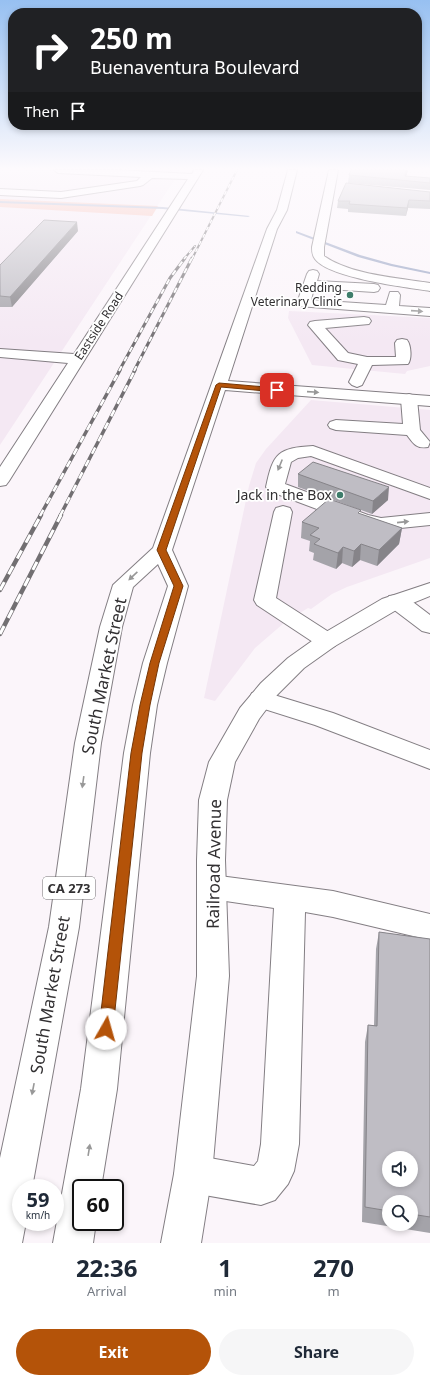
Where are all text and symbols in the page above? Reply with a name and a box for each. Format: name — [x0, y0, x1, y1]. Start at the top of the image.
text: 250 m — [90, 19, 173, 57]
icon: right — [24, 24, 76, 76]
text: Buenaventura Boulevard — [90, 55, 300, 79]
icon: arrive — [67, 100, 89, 122]
text: Then — [24, 101, 59, 121]
place label: Redding Veterinary Clinic — [251, 279, 342, 310]
street label: Eastside Road — [70, 288, 127, 363]
marker: Redding Veterinary Clinic — [345, 290, 355, 300]
one-way arrow — [411, 307, 423, 314]
pin — [260, 373, 294, 407]
icon: arrive — [266, 379, 288, 401]
one-way arrow — [307, 389, 319, 396]
one-way arrow — [277, 460, 283, 472]
place label: Jack in the Box — [235, 485, 333, 504]
marker: Jack in the Box — [335, 490, 345, 500]
one-way arrow — [397, 519, 409, 526]
one-way arrow — [128, 571, 138, 581]
street label: South Market Street — [76, 595, 131, 756]
one-way arrow — [80, 776, 86, 788]
street label: Railroad Avenue — [201, 799, 226, 929]
road number: CA 273 — [43, 877, 95, 899]
street label: South Market Street — [24, 914, 75, 1076]
position arrow — [85, 1008, 127, 1050]
one-way arrow — [30, 1083, 36, 1096]
one-way arrow — [86, 1143, 92, 1156]
map controls — [382, 1151, 418, 1231]
button: sound — [382, 1151, 418, 1187]
speed limit sign: 60 — [72, 1179, 124, 1231]
text: 59 — [27, 1186, 49, 1213]
button: search — [382, 1195, 418, 1231]
text: km/h — [26, 1208, 50, 1222]
text: 22:36 — [76, 1251, 138, 1284]
text: 1 — [218, 1251, 232, 1284]
text: 270 — [313, 1251, 354, 1284]
text: Arrival — [87, 1282, 127, 1300]
text: min — [213, 1282, 237, 1300]
text: m — [327, 1282, 340, 1300]
button: Exit — [16, 1329, 211, 1375]
button: Share — [219, 1329, 414, 1375]

